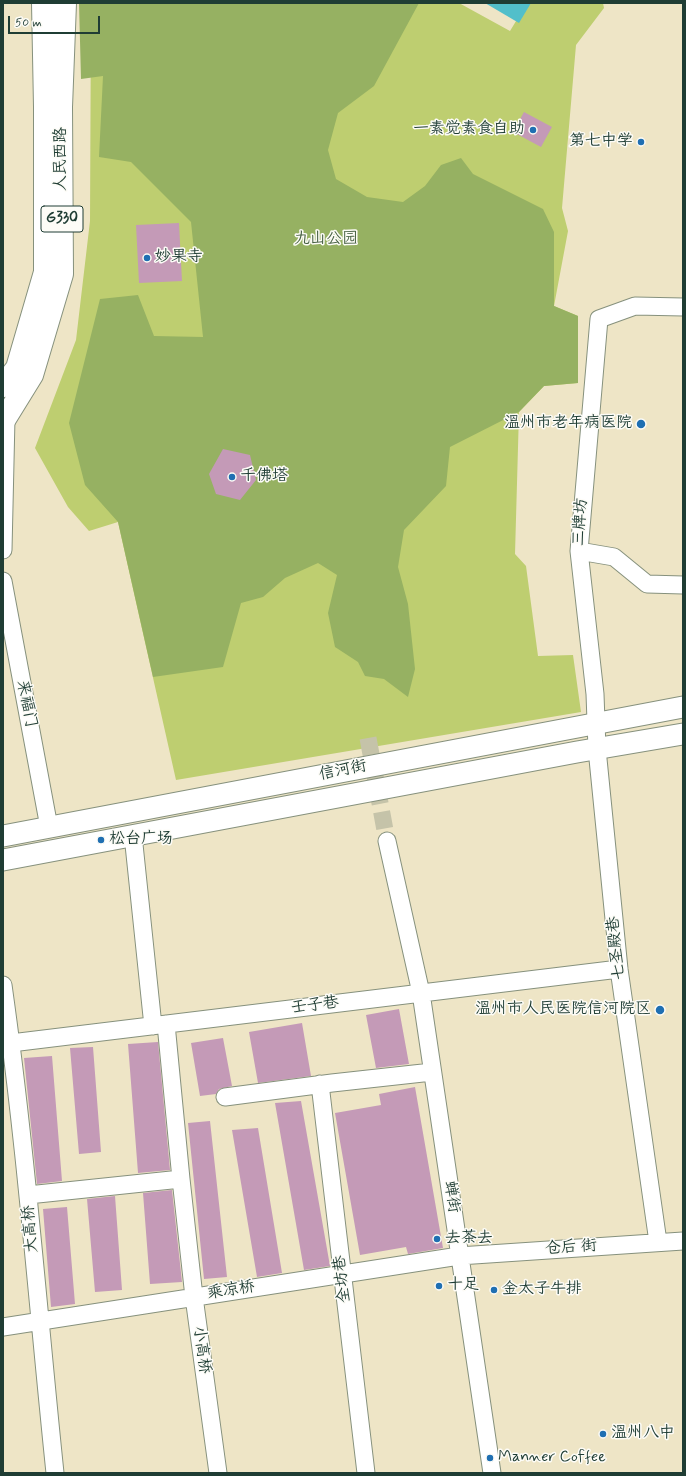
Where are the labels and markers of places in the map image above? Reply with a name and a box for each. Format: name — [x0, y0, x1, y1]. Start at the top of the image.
place label: 一素觉素食自助 — [413, 120, 525, 140]
marker: 一素觉素食自助 — [528, 125, 538, 135]
place label: 第七中学 — [569, 132, 633, 152]
marker: 第七中学 — [636, 137, 646, 147]
place label: 妙果寺 — [155, 248, 203, 268]
marker: 妙果寺 — [142, 253, 152, 263]
place label: 温州市老年病医院 — [504, 414, 632, 434]
marker: 温州市老年病医院 — [635, 418, 647, 430]
place label: 千佛塔 — [240, 467, 288, 487]
marker: 千佛塔 — [227, 472, 237, 482]
place label: 松台广场 — [109, 830, 173, 850]
marker: 松台广场 — [96, 835, 106, 845]
place label: 温州市人民医院信河院区 — [475, 1000, 651, 1020]
marker: 温州市人民医院信河院区 — [654, 1004, 666, 1016]
place label: 去茶去 — [445, 1229, 493, 1249]
marker: 去茶去 — [432, 1234, 442, 1244]
place label: 十足 — [447, 1276, 479, 1296]
place label: 金太子牛排 — [502, 1280, 582, 1300]
marker: 十足 — [434, 1281, 444, 1291]
marker: 金太子牛排 — [489, 1285, 499, 1295]
place label: 温州八中 — [611, 1424, 675, 1444]
marker: 温州八中 — [598, 1429, 608, 1439]
place label: Manner Coffee — [498, 1448, 606, 1468]
marker: Manner Coffee — [485, 1453, 495, 1463]

